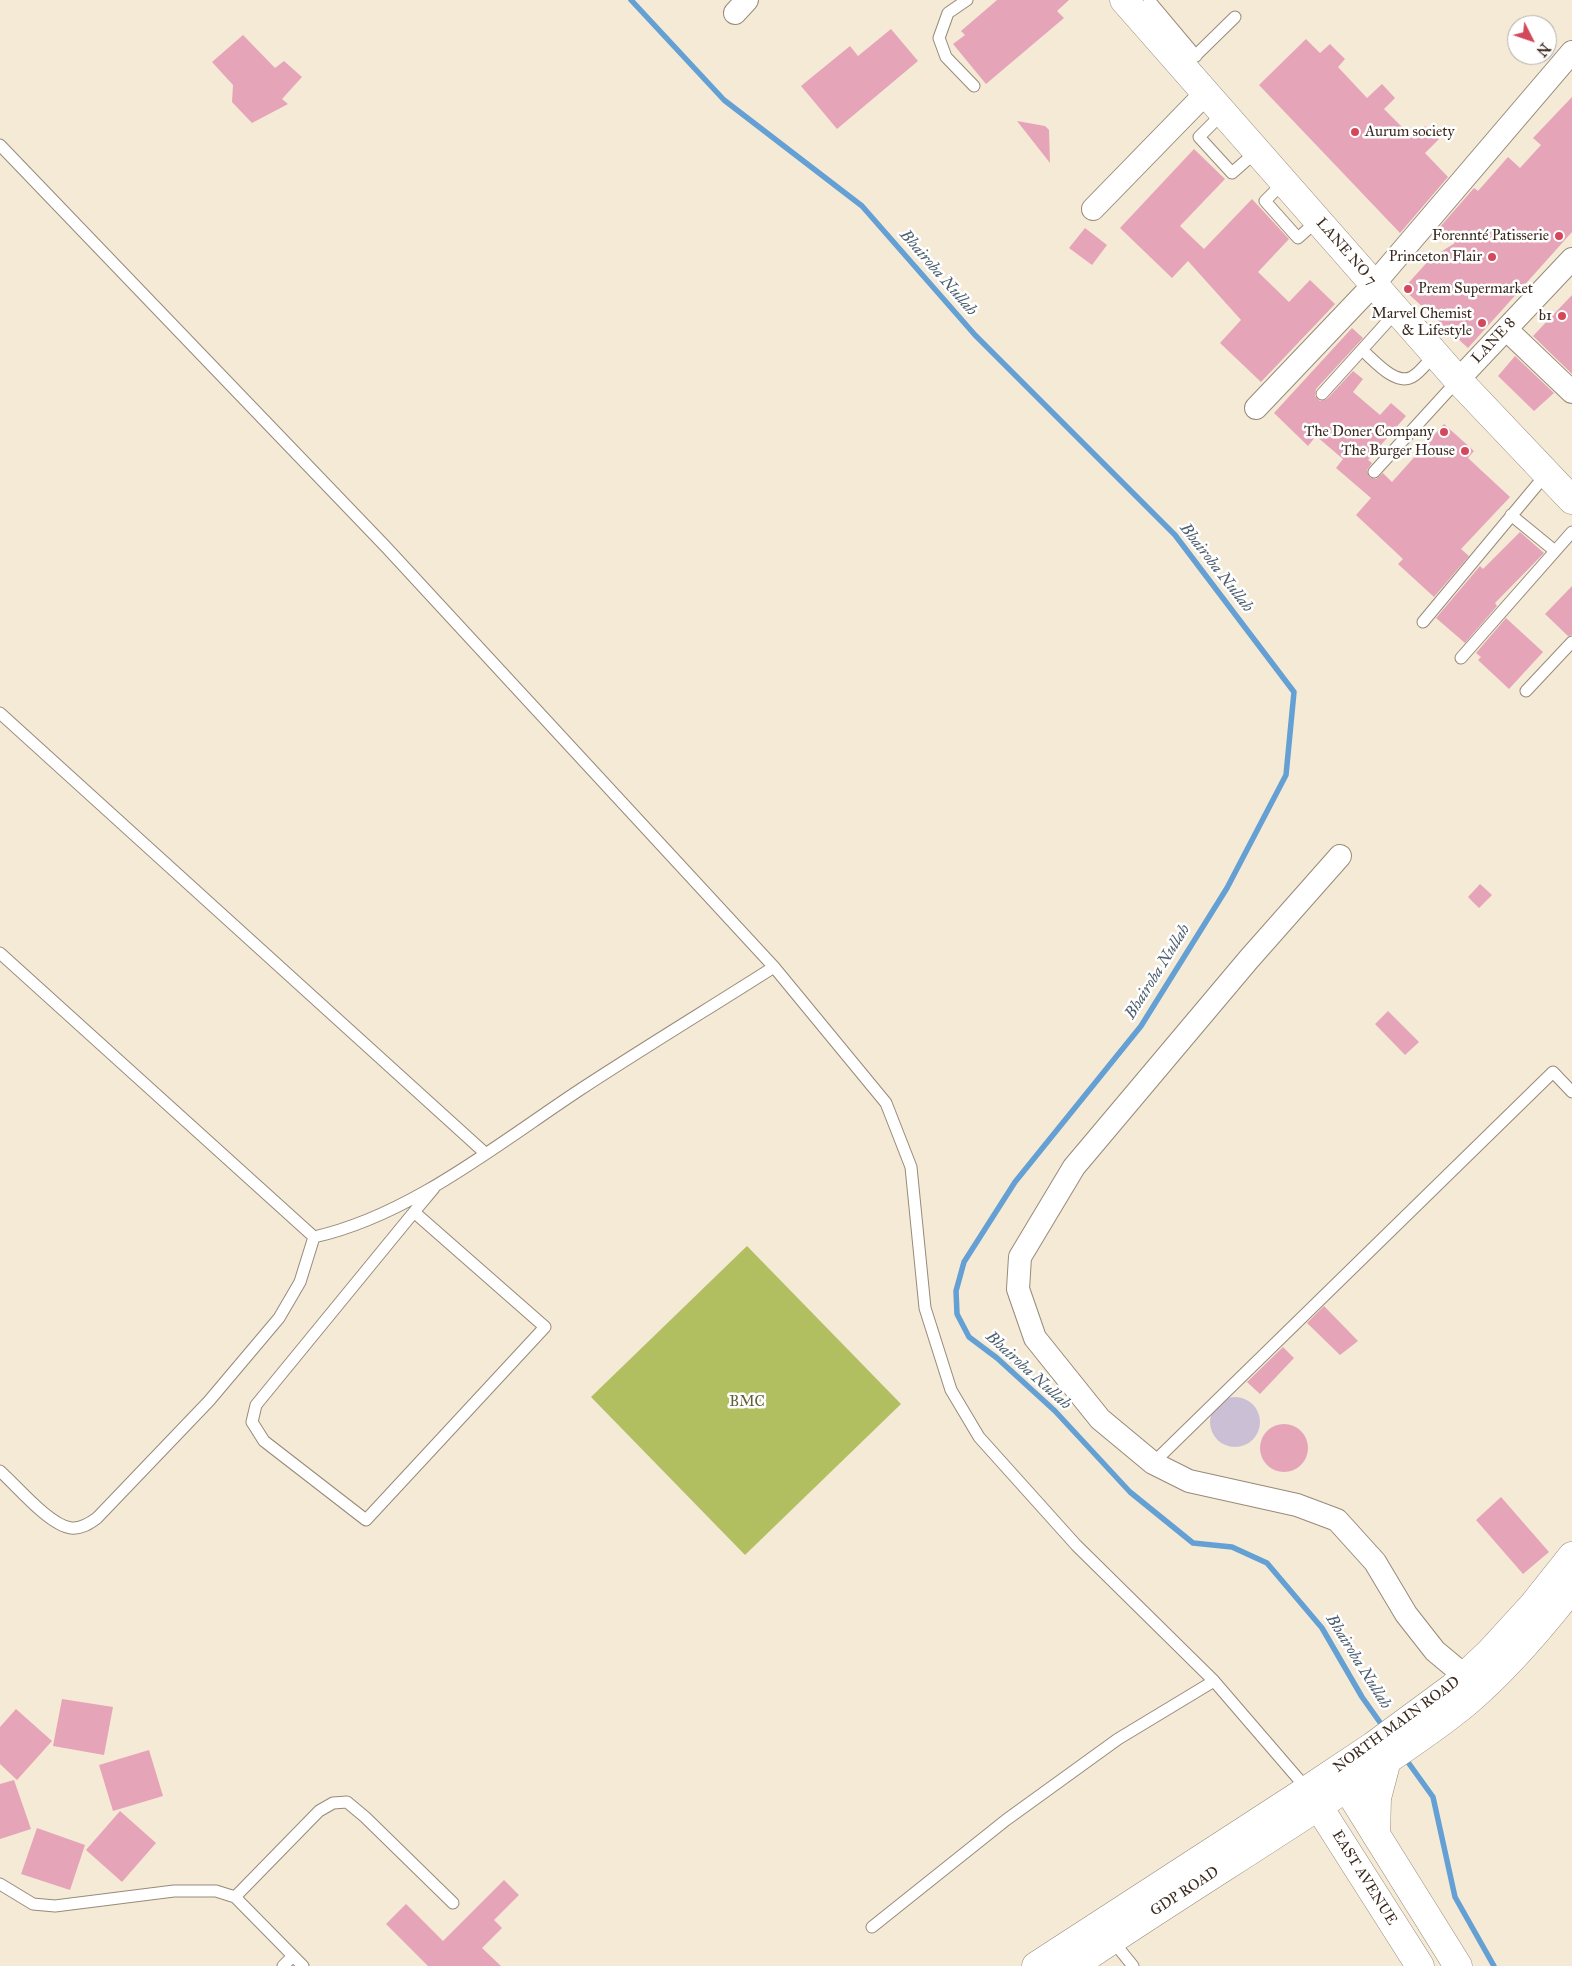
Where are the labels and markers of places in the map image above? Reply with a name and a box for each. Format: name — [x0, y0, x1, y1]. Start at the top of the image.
place label: Aurum society — [1365, 123, 1455, 141]
marker: Aurum society — [1349, 126, 1361, 138]
place label: Forennté Patisserie — [1432, 227, 1549, 245]
marker: Forennté Patisserie — [1553, 230, 1565, 242]
place label: Princeton Flair — [1389, 248, 1482, 266]
marker: Princeton Flair — [1486, 251, 1498, 263]
place label: Prem Supermarket — [1418, 280, 1533, 298]
marker: Prem Supermarket — [1402, 283, 1414, 295]
place label: Marvel Chemist & Lifestyle — [1372, 305, 1472, 340]
place label: b1 — [1539, 307, 1552, 325]
marker: b1 — [1556, 310, 1568, 322]
marker: Marvel Chemist & Lifestyle — [1476, 317, 1488, 329]
place label: The Doner Company — [1304, 423, 1434, 441]
marker: The Doner Company — [1438, 426, 1450, 438]
place label: The Burger House — [1341, 442, 1455, 460]
marker: The Burger House — [1459, 445, 1471, 457]

